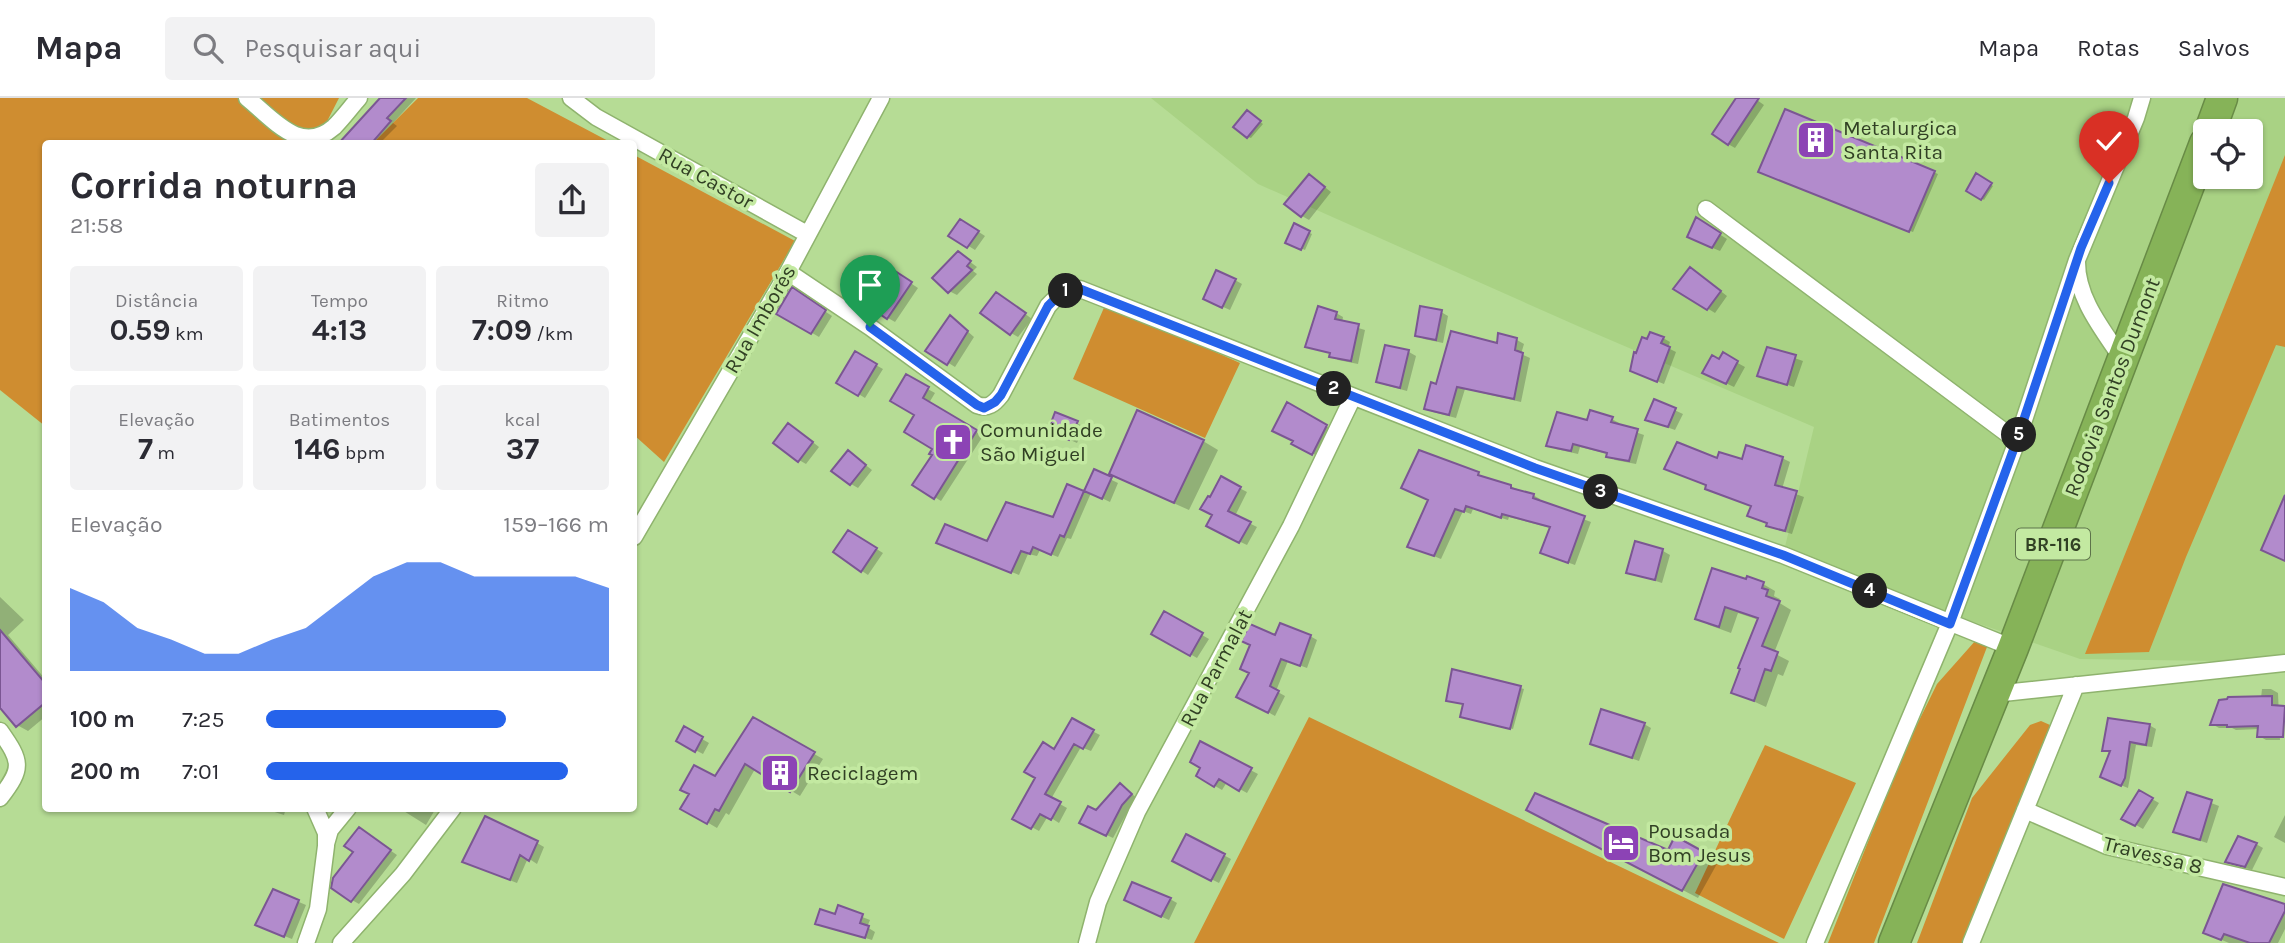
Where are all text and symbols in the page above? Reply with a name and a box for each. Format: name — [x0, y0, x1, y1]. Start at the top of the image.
search box — [165, 17, 655, 80]
text: Mapa — [35, 29, 123, 67]
icon: search — [189, 29, 227, 67]
text: Pesquisar aqui — [245, 33, 421, 64]
text: Mapa — [1978, 34, 2039, 62]
text: Rotas — [2077, 34, 2140, 62]
text: Salvos — [2178, 34, 2250, 62]
pin — [2079, 111, 2139, 183]
place label: Metalurgica Santa Rita — [1843, 116, 1957, 164]
building icon: Metalurgica Santa Rita — [1795, 119, 1837, 161]
map controls — [2193, 119, 2263, 189]
button: locate — [2193, 119, 2263, 189]
icon: check — [2090, 122, 2128, 160]
street label: Rua Castor — [654, 142, 758, 214]
text: Corrida noturna — [70, 163, 358, 208]
button: share — [535, 163, 609, 237]
text: 21:58 — [70, 212, 123, 239]
pin — [840, 255, 900, 327]
street label: Rua Imborés — [719, 261, 801, 377]
icon: arrive — [851, 266, 889, 304]
pin: 1 — [1048, 274, 1084, 308]
street label: Rodovia Santos Dumont — [2059, 274, 2165, 500]
text: 1 — [1062, 279, 1069, 301]
text: Distância — [115, 290, 198, 312]
text: Tempo — [311, 290, 368, 312]
text: Ritmo — [496, 290, 549, 312]
text: 0.59 — [109, 312, 171, 348]
text: 4:13 — [312, 312, 367, 348]
text: 7:09 — [472, 312, 532, 348]
text: km — [171, 323, 204, 345]
text: /km — [532, 323, 573, 345]
pin: 2 — [1316, 372, 1352, 406]
text: 2 — [1328, 377, 1339, 399]
text: Elevação — [118, 409, 195, 431]
text: Batimentos — [289, 409, 390, 431]
text: kcal — [504, 409, 541, 431]
place label: Comunidade São Miguel — [980, 418, 1103, 466]
pin: 5 — [2002, 418, 2036, 452]
church icon: Comunidade São Miguel — [932, 421, 974, 463]
text: 5 — [2013, 423, 2024, 445]
text: 7 — [138, 431, 153, 467]
text: 146 — [294, 431, 341, 467]
text: 37 — [506, 431, 539, 467]
text: m — [153, 442, 175, 464]
text: bpm — [341, 442, 385, 464]
pin: 3 — [1584, 474, 1618, 510]
text: 3 — [1595, 480, 1606, 502]
text: Elevação — [70, 511, 163, 538]
text: 159–166 m — [503, 511, 609, 538]
road number: BR-116 — [2016, 528, 2090, 560]
pin: 4 — [1853, 574, 1888, 608]
text: 4 — [1864, 579, 1875, 601]
street label: Rua Parmalat — [1175, 605, 1257, 731]
text: 100 m — [70, 706, 135, 733]
text: 7:25 — [182, 706, 224, 733]
building icon: Reciclagem — [759, 752, 801, 794]
text: 200 m — [70, 758, 141, 785]
text: 7:01 — [182, 758, 219, 785]
place label: Reciclagem — [807, 761, 918, 785]
place label: Pousada Bom Jesus — [1648, 819, 1751, 867]
hotel icon: Pousada Bom Jesus — [1600, 822, 1642, 864]
street label: Travessa 8 — [2101, 831, 2205, 879]

